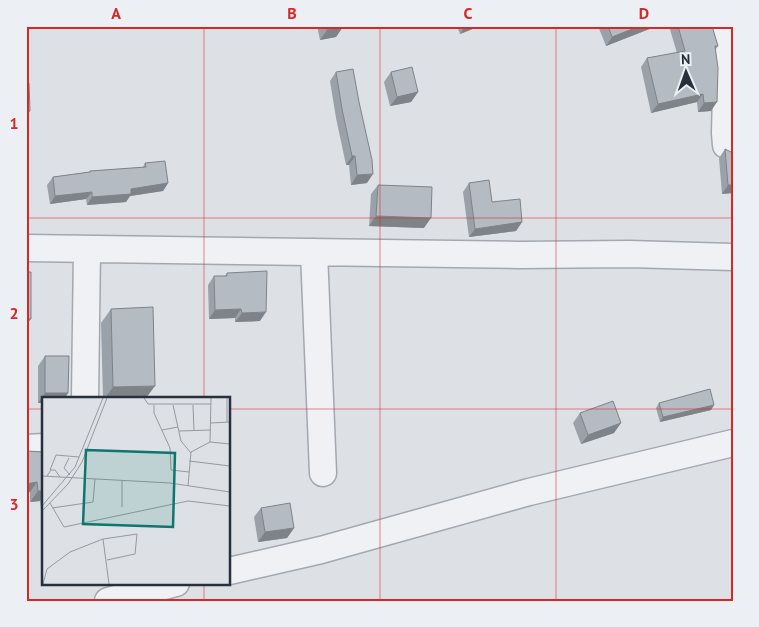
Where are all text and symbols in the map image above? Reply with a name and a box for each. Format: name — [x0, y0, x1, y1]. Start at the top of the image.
text: A — [111, 3, 121, 23]
text: B — [287, 3, 297, 23]
text: C — [464, 3, 473, 23]
text: D — [639, 3, 649, 23]
north arrow — [662, 48, 712, 98]
text: N — [681, 50, 690, 68]
text: 1 — [9, 113, 19, 133]
text: 2 — [9, 303, 19, 323]
inset map — [42, 397, 230, 584]
text: 3 — [9, 494, 19, 514]

